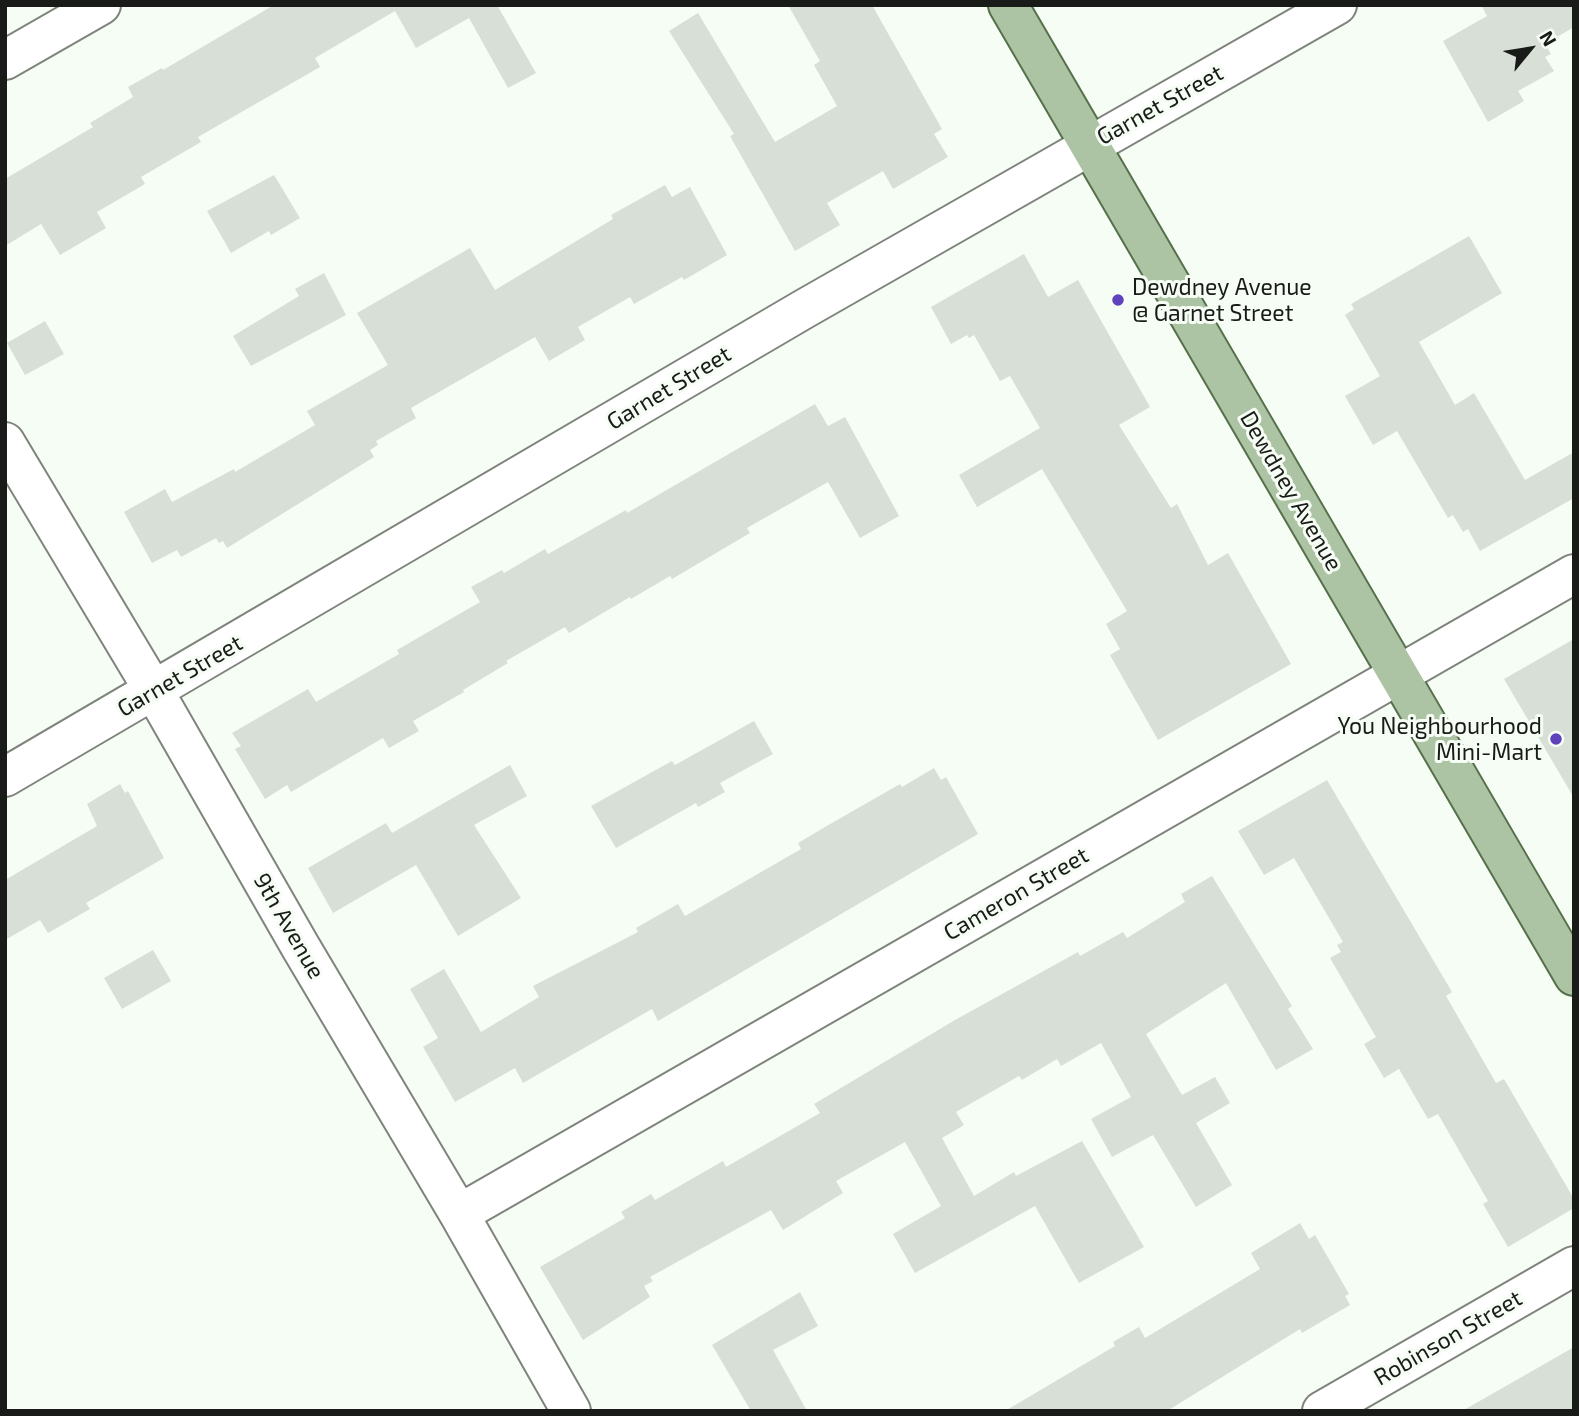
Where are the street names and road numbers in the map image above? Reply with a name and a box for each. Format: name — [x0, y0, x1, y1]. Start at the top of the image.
street label: Garnet Street — [1092, 59, 1228, 151]
street label: Garnet Street — [602, 340, 736, 436]
street label: Dewdney Avenue — [1234, 406, 1348, 576]
street label: Garnet Street — [113, 629, 247, 723]
street label: Cameron Street — [939, 841, 1093, 947]
street label: 9th Avenue — [248, 868, 330, 984]
street label: Robinson Street — [1369, 1284, 1527, 1392]

